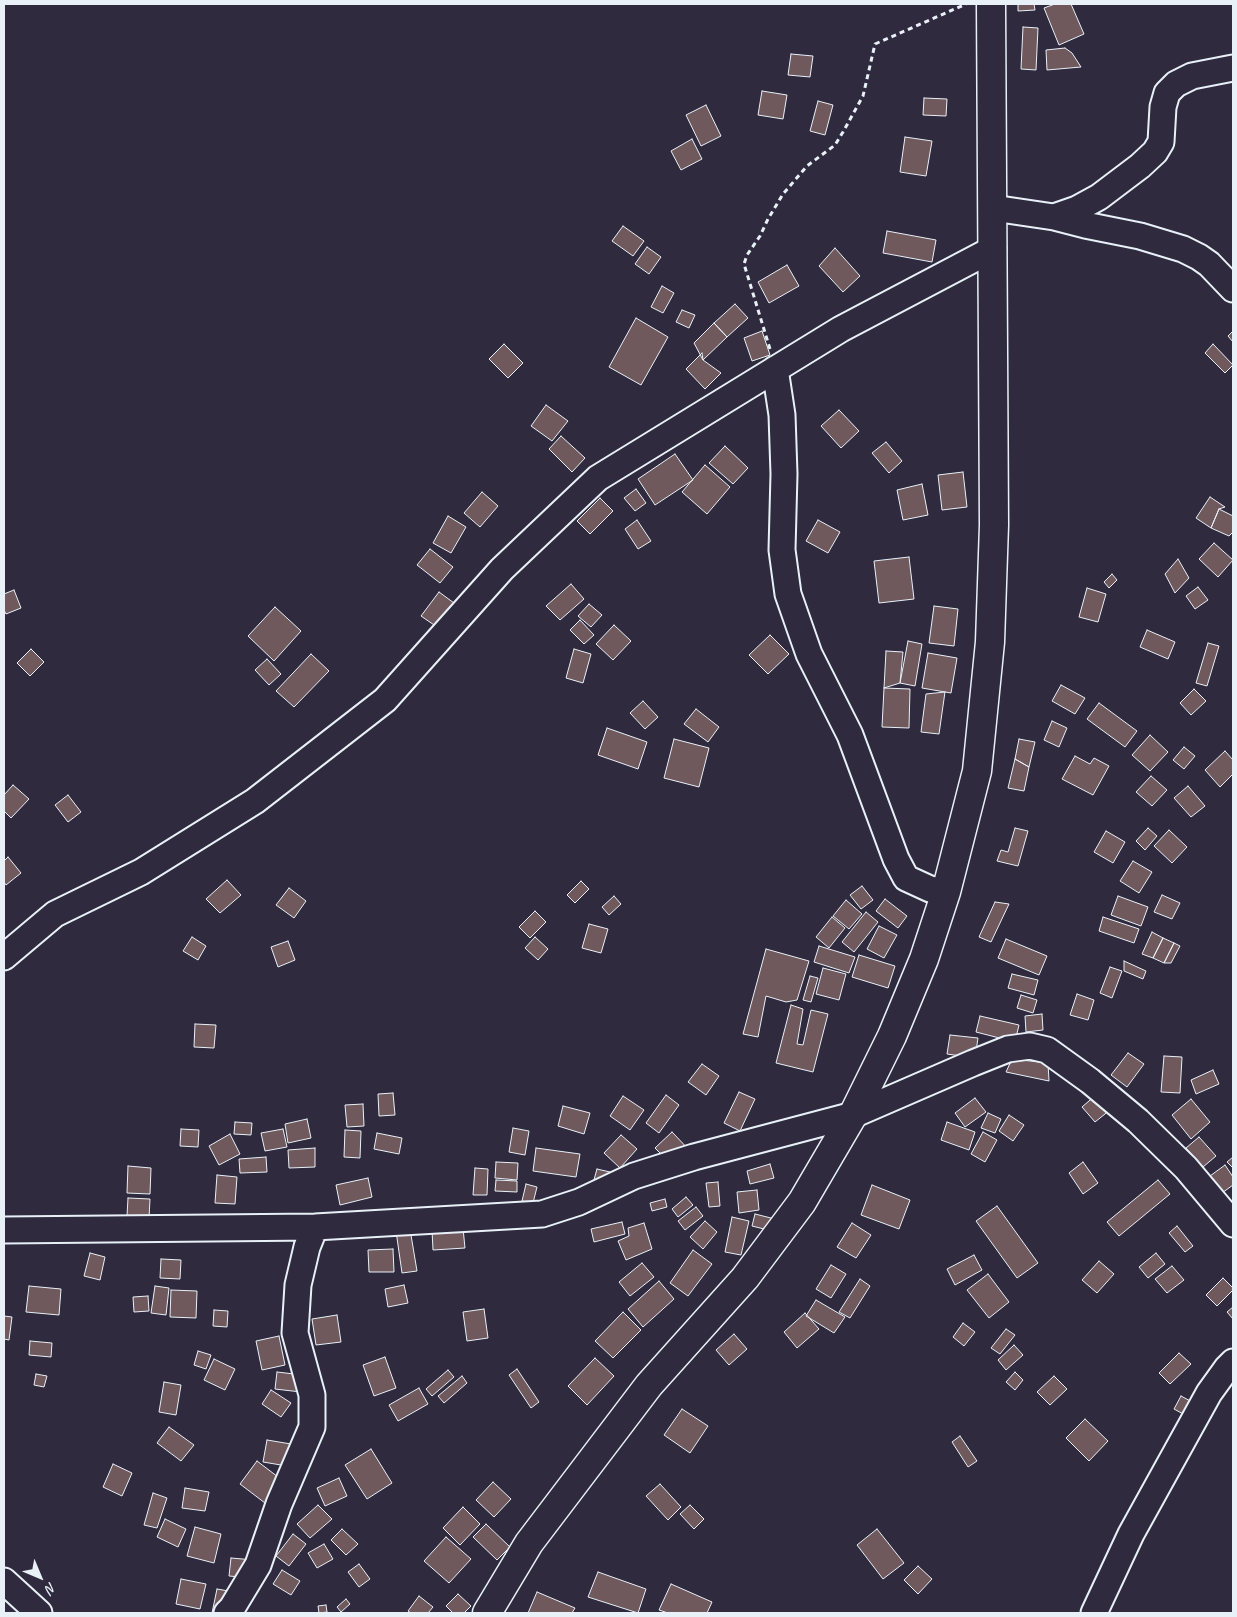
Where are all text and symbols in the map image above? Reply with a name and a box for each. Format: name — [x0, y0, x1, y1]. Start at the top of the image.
north arrow — [15, 1552, 65, 1602]
text: N — [42, 1579, 60, 1597]

